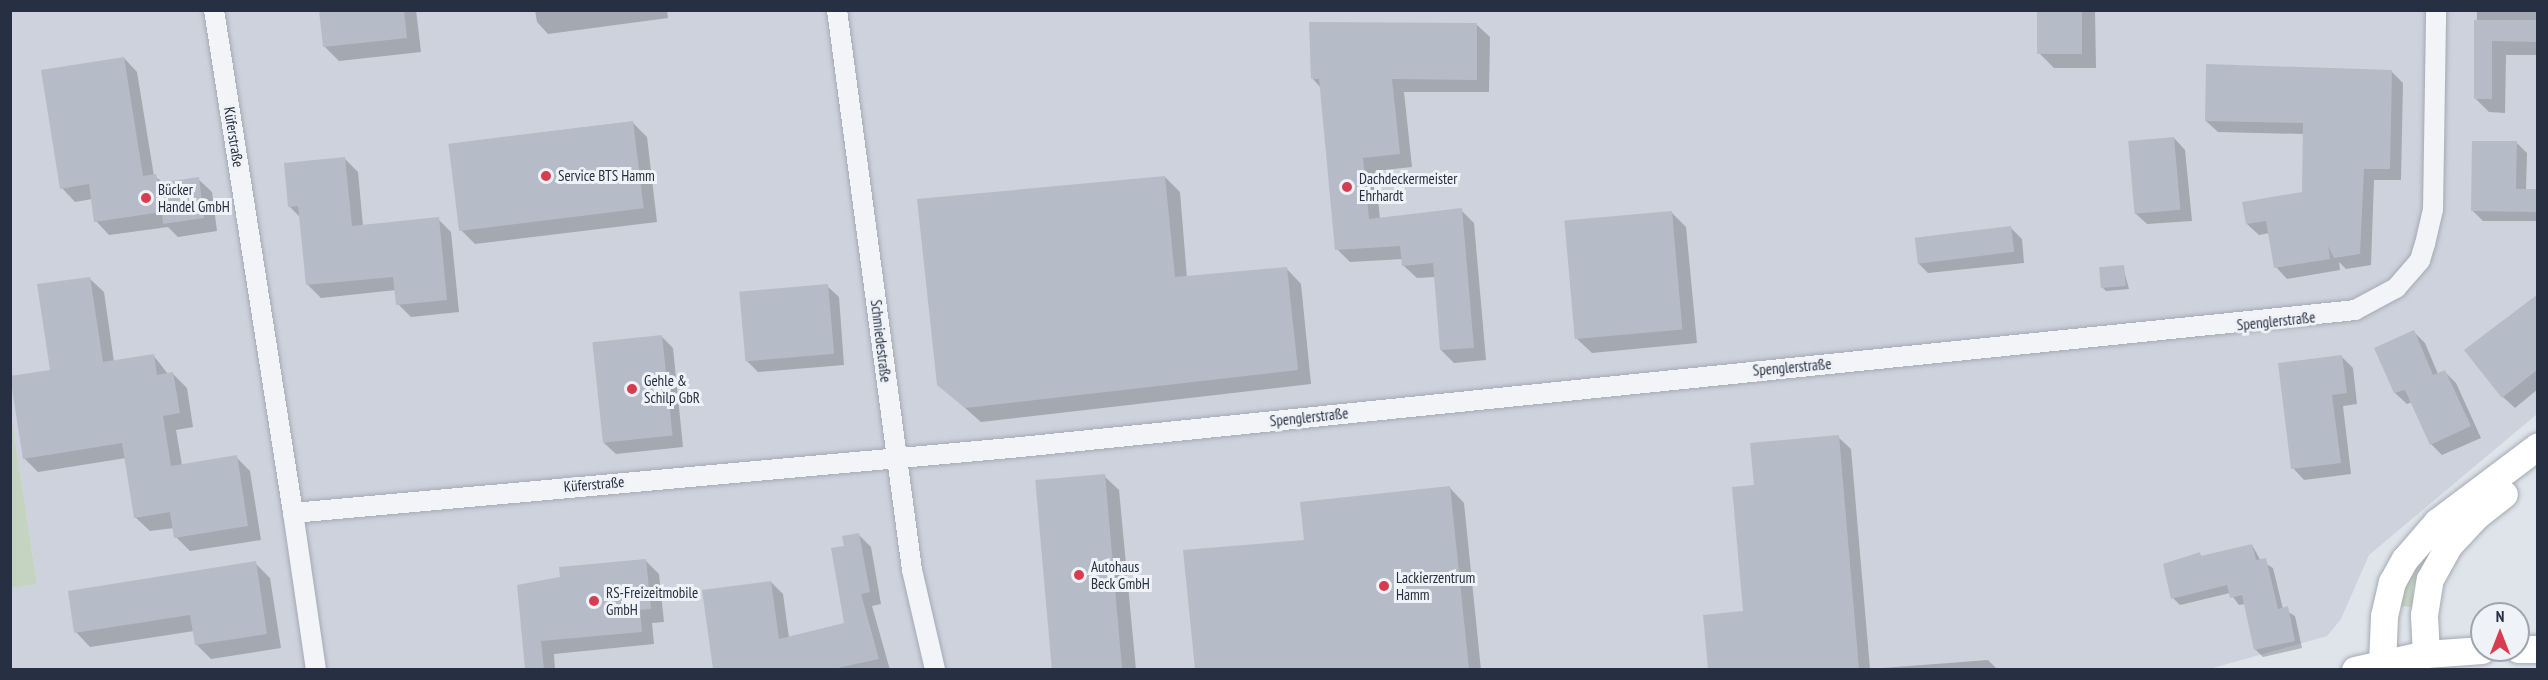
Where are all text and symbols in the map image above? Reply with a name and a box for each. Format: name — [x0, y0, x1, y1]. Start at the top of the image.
street label: Küferstraße — [220, 106, 248, 168]
place label: Service BTS Hamm — [558, 167, 655, 185]
marker: Service BTS Hamm — [539, 169, 553, 183]
place label: Dachdeckermeister Ehrhardt — [1359, 169, 1457, 204]
place label: Bücker Handel GmbH — [158, 180, 230, 215]
marker: Dachdeckermeister Ehrhardt — [1340, 180, 1354, 194]
marker: Bücker Handel GmbH — [139, 191, 153, 205]
street label: Schmiedestraße — [867, 299, 895, 383]
street label: Spenglerstraße — [2236, 308, 2316, 334]
street label: Spenglerstraße — [1752, 355, 1832, 379]
place label: Gehle & Schilp GbR — [644, 371, 700, 406]
marker: Gehle & Schilp GbR — [625, 382, 639, 396]
street label: Spenglerstraße — [1269, 404, 1349, 430]
street label: Küferstraße — [563, 472, 625, 496]
place label: Autohaus Beck GmbH — [1091, 557, 1150, 592]
marker: Autohaus Beck GmbH — [1072, 568, 1086, 582]
place label: Lackierzentrum Hamm — [1396, 568, 1475, 603]
marker: Lackierzentrum Hamm — [1377, 579, 1391, 593]
place label: RS-Freizeitmobile GmbH — [606, 583, 698, 618]
marker: RS-Freizeitmobile GmbH — [587, 594, 601, 608]
north arrow — [2470, 602, 2530, 662]
text: N — [2496, 606, 2504, 626]

